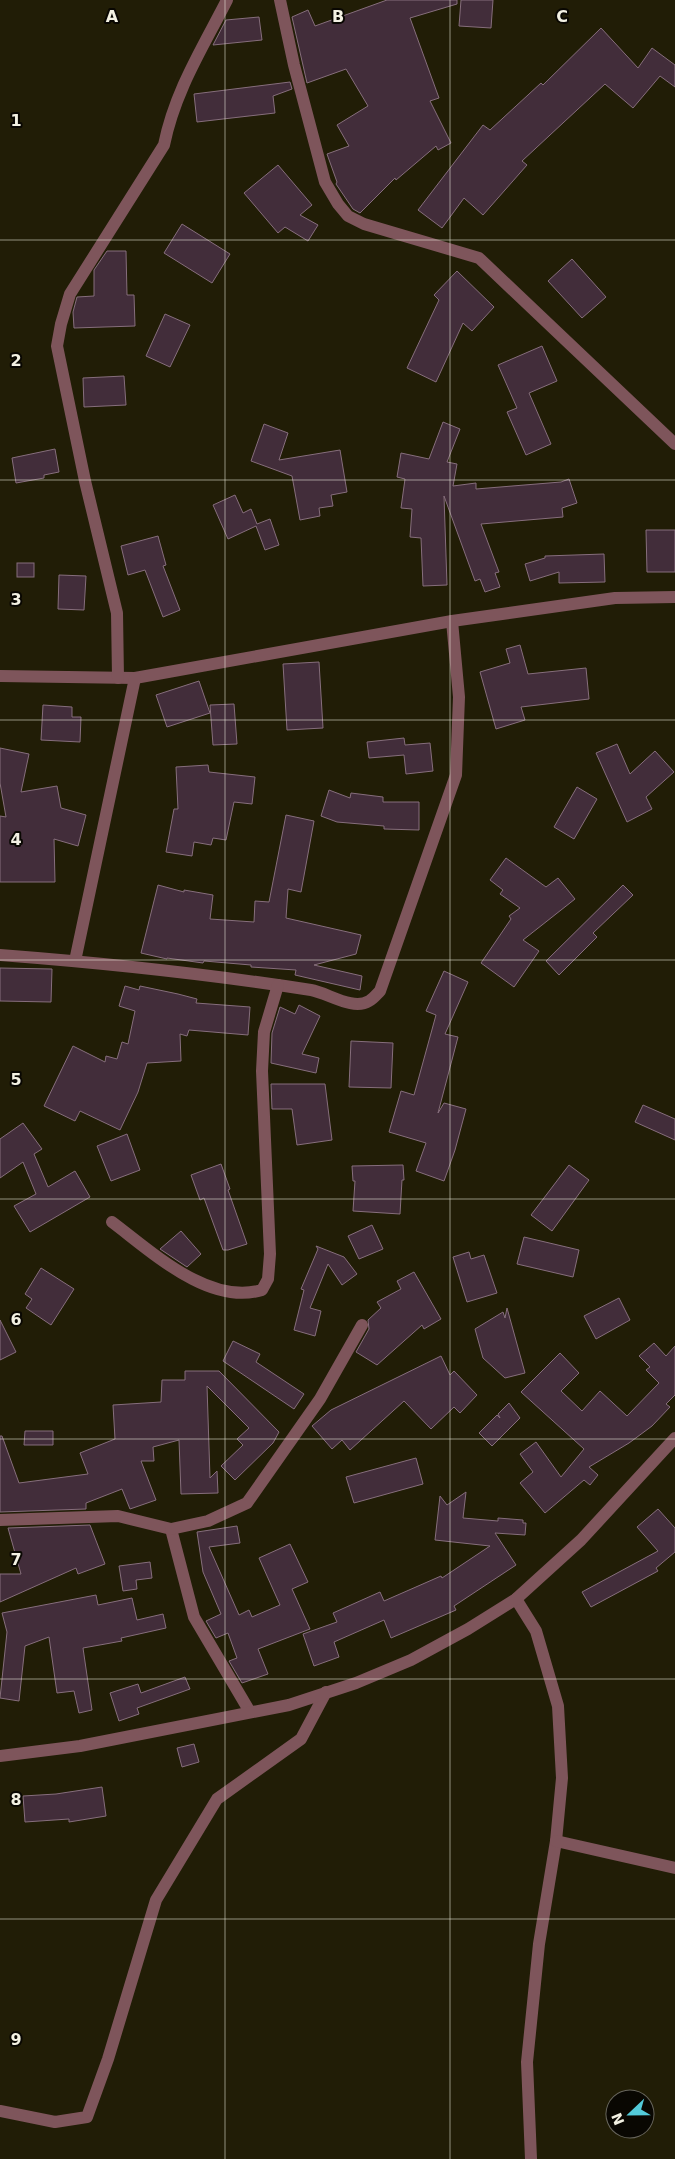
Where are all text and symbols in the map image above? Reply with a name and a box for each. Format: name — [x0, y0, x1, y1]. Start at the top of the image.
text: A — [106, 7, 119, 26]
text: B — [332, 7, 344, 26]
text: C — [556, 7, 568, 26]
text: 1 — [10, 111, 22, 130]
text: 2 — [10, 351, 22, 370]
text: 3 — [10, 590, 22, 609]
text: 4 — [10, 830, 22, 849]
text: 5 — [10, 1070, 22, 1089]
text: 6 — [10, 1310, 22, 1329]
text: 7 — [10, 1550, 22, 1569]
text: 8 — [10, 1790, 22, 1809]
text: 9 — [10, 2030, 22, 2049]
north arrow — [605, 2089, 655, 2139]
text: N — [608, 2110, 628, 2127]

